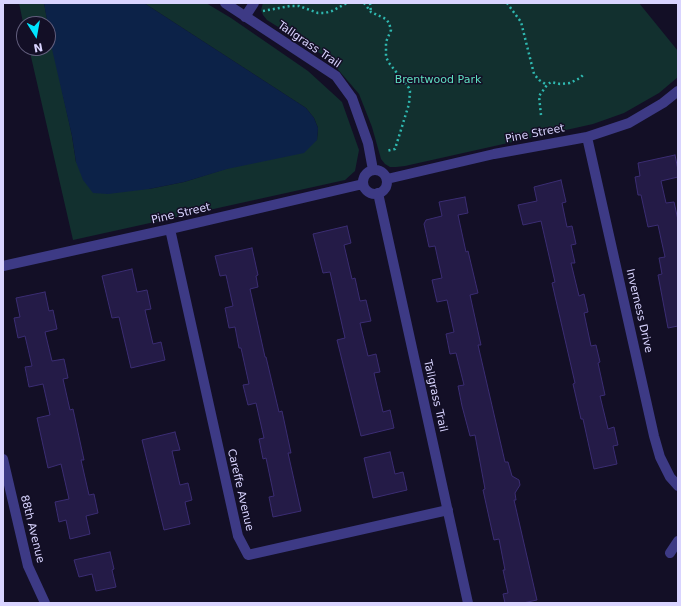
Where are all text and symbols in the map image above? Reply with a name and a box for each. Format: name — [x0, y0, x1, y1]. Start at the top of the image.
north arrow — [16, 16, 56, 56]
street label: Tallgrass Trail — [275, 19, 343, 71]
text: N — [32, 40, 44, 55]
park label: Brentwood Park — [395, 73, 481, 87]
street label: Pine Street — [504, 122, 566, 146]
street label: Pine Street — [150, 201, 212, 227]
street label: Inverness Drive — [623, 268, 655, 354]
street label: Tallgrass Trail — [420, 359, 450, 433]
street label: Careffe Avenue — [224, 448, 256, 532]
street label: 88th Avenue — [17, 494, 47, 564]

